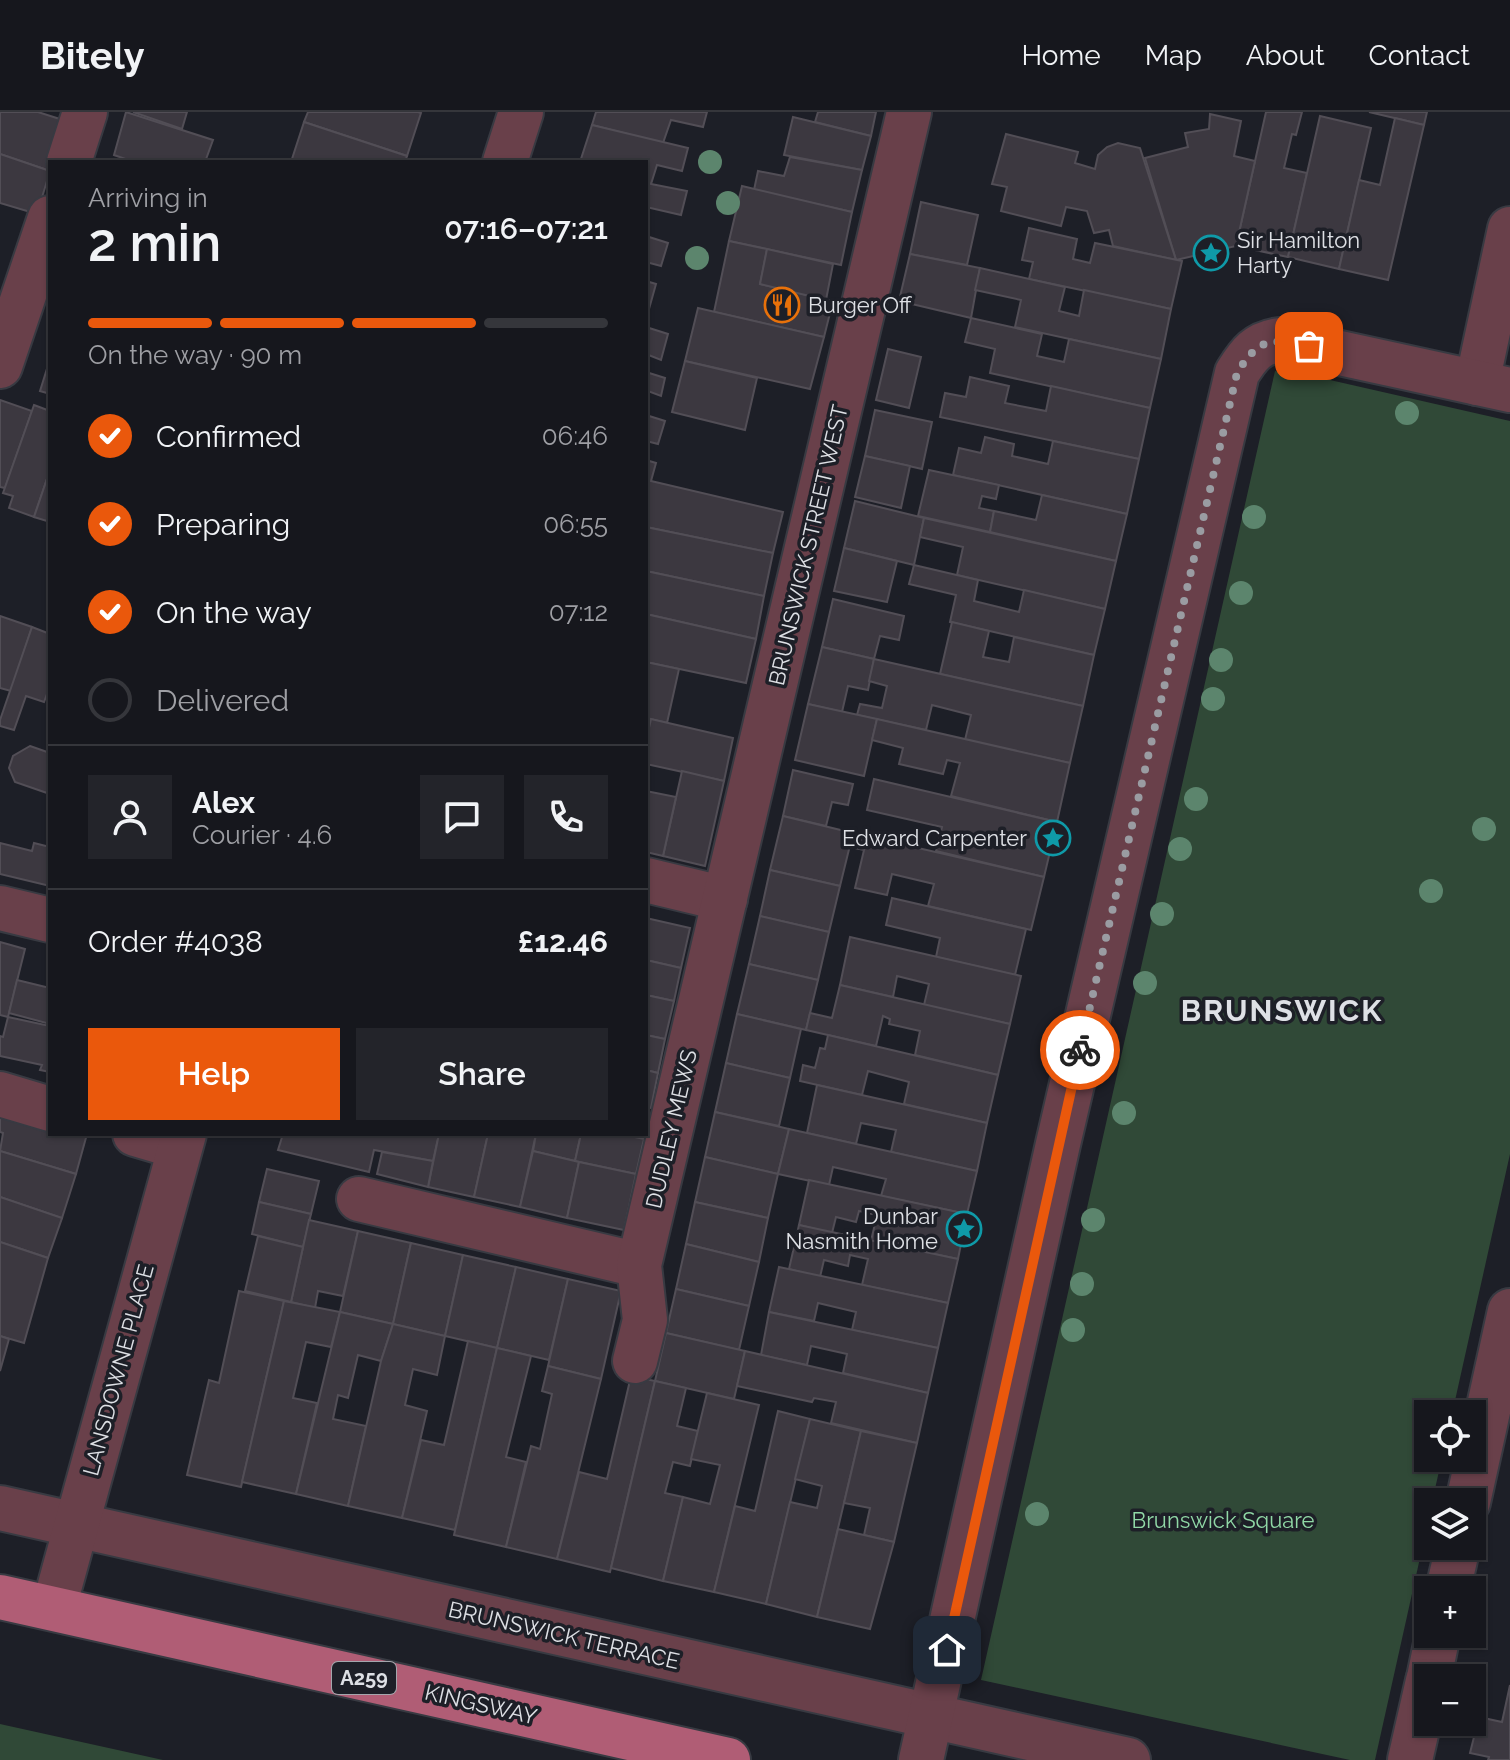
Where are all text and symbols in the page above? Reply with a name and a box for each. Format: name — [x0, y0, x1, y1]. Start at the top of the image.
text: Bitely — [40, 33, 145, 78]
text: Home — [1021, 39, 1101, 72]
text: Map — [1145, 39, 1202, 72]
text: About — [1246, 39, 1325, 72]
text: Contact — [1369, 39, 1470, 72]
text: Arriving in — [88, 183, 208, 213]
text: 07:16–07:21 — [444, 211, 608, 246]
text: 2 min — [88, 212, 221, 273]
place label: Sir Hamilton Harty — [1237, 227, 1360, 278]
place icon: Sir Hamilton Harty — [1192, 234, 1230, 272]
restaurant icon: Burger Off — [763, 286, 801, 324]
place label: Burger Off — [808, 292, 913, 318]
pin — [1275, 312, 1343, 380]
icon: bag — [1287, 324, 1331, 368]
text: On the way · 90 m — [88, 340, 302, 370]
street label: BRUNSWICK STREET WEST — [763, 402, 853, 688]
icon: check — [88, 414, 132, 458]
text: Confirmed — [156, 419, 301, 454]
text: 06:46 — [542, 421, 608, 451]
icon: check — [88, 502, 132, 546]
text: Preparing — [156, 507, 290, 542]
text: 06:55 — [543, 509, 608, 539]
icon: check — [88, 590, 132, 634]
text: On the way — [156, 595, 312, 630]
text: 07:12 — [549, 597, 608, 627]
text: Delivered — [156, 683, 289, 718]
button: person — [88, 775, 172, 859]
button: chat — [420, 775, 504, 859]
button: phone — [524, 775, 608, 859]
text: Alex — [192, 785, 255, 820]
place icon: Edward Carpenter — [1034, 819, 1072, 857]
text: Courier · 4.6 — [192, 820, 332, 850]
place label: Edward Carpenter — [842, 825, 1027, 851]
text: Order #4038 — [88, 924, 263, 959]
text: £12.46 — [518, 924, 608, 959]
district label: BRUNSWICK — [1181, 993, 1383, 1028]
courier — [1040, 1010, 1120, 1090]
button: Help — [88, 1028, 340, 1120]
button: Share — [356, 1028, 608, 1120]
icon: bike — [1058, 1028, 1102, 1072]
street label: DUDLEY MEWS — [640, 1047, 702, 1211]
place label: Dunbar Nasmith Home — [785, 1203, 938, 1254]
place icon: Dunbar Nasmith Home — [945, 1210, 983, 1248]
street label: LANSDOWNE PLACE — [77, 1261, 159, 1479]
map controls — [1414, 1400, 1486, 1736]
button: locate — [1414, 1400, 1486, 1472]
button: layers — [1414, 1488, 1486, 1560]
park label: Brunswick Square — [1132, 1507, 1315, 1533]
button: + — [1414, 1576, 1486, 1648]
street label: BRUNSWICK TERRACE — [446, 1596, 682, 1674]
pin — [913, 1616, 981, 1684]
icon: home — [925, 1628, 969, 1672]
road number: A259 — [332, 1662, 396, 1694]
button: − — [1414, 1664, 1486, 1736]
street label: KINGSWAY — [422, 1678, 540, 1730]

